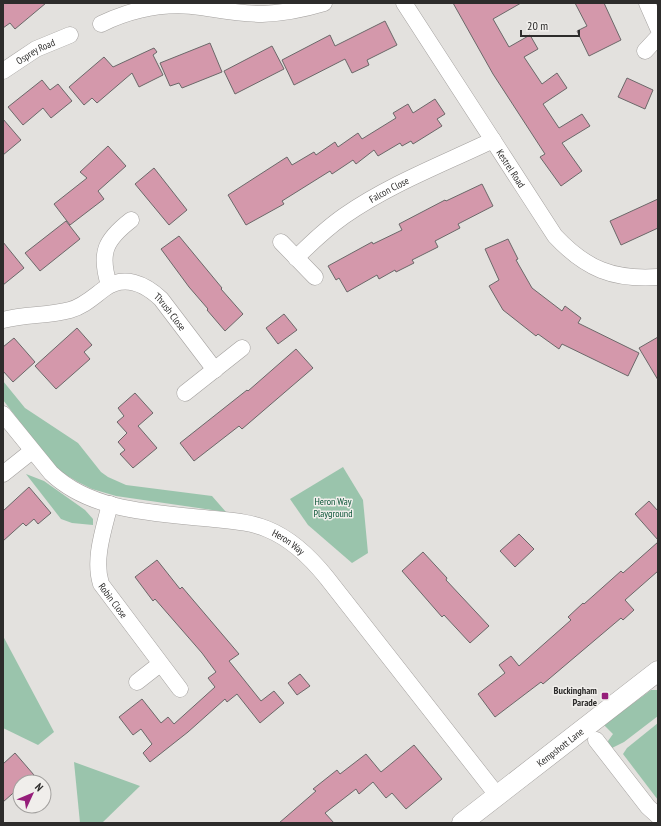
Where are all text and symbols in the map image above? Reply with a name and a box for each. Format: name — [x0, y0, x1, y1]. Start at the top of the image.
scale bar — [521, 12, 579, 38]
text: 20 m — [527, 18, 548, 33]
street label: Osprey Road — [14, 36, 57, 68]
street label: Kestrel Road — [493, 147, 528, 190]
street label: Falcon Close — [367, 174, 411, 206]
street label: Thrush Close — [151, 290, 189, 333]
park label: Heron Way Playground — [313, 495, 353, 520]
street label: Heron Way — [270, 526, 308, 558]
street label: Robin Close — [95, 581, 130, 621]
place label: Buckingham Parade — [554, 684, 597, 709]
marker: Buckingham Parade — [600, 691, 610, 701]
street label: Kempshott Lane — [534, 725, 586, 770]
north arrow — [12, 774, 52, 814]
text: N — [32, 780, 46, 794]

